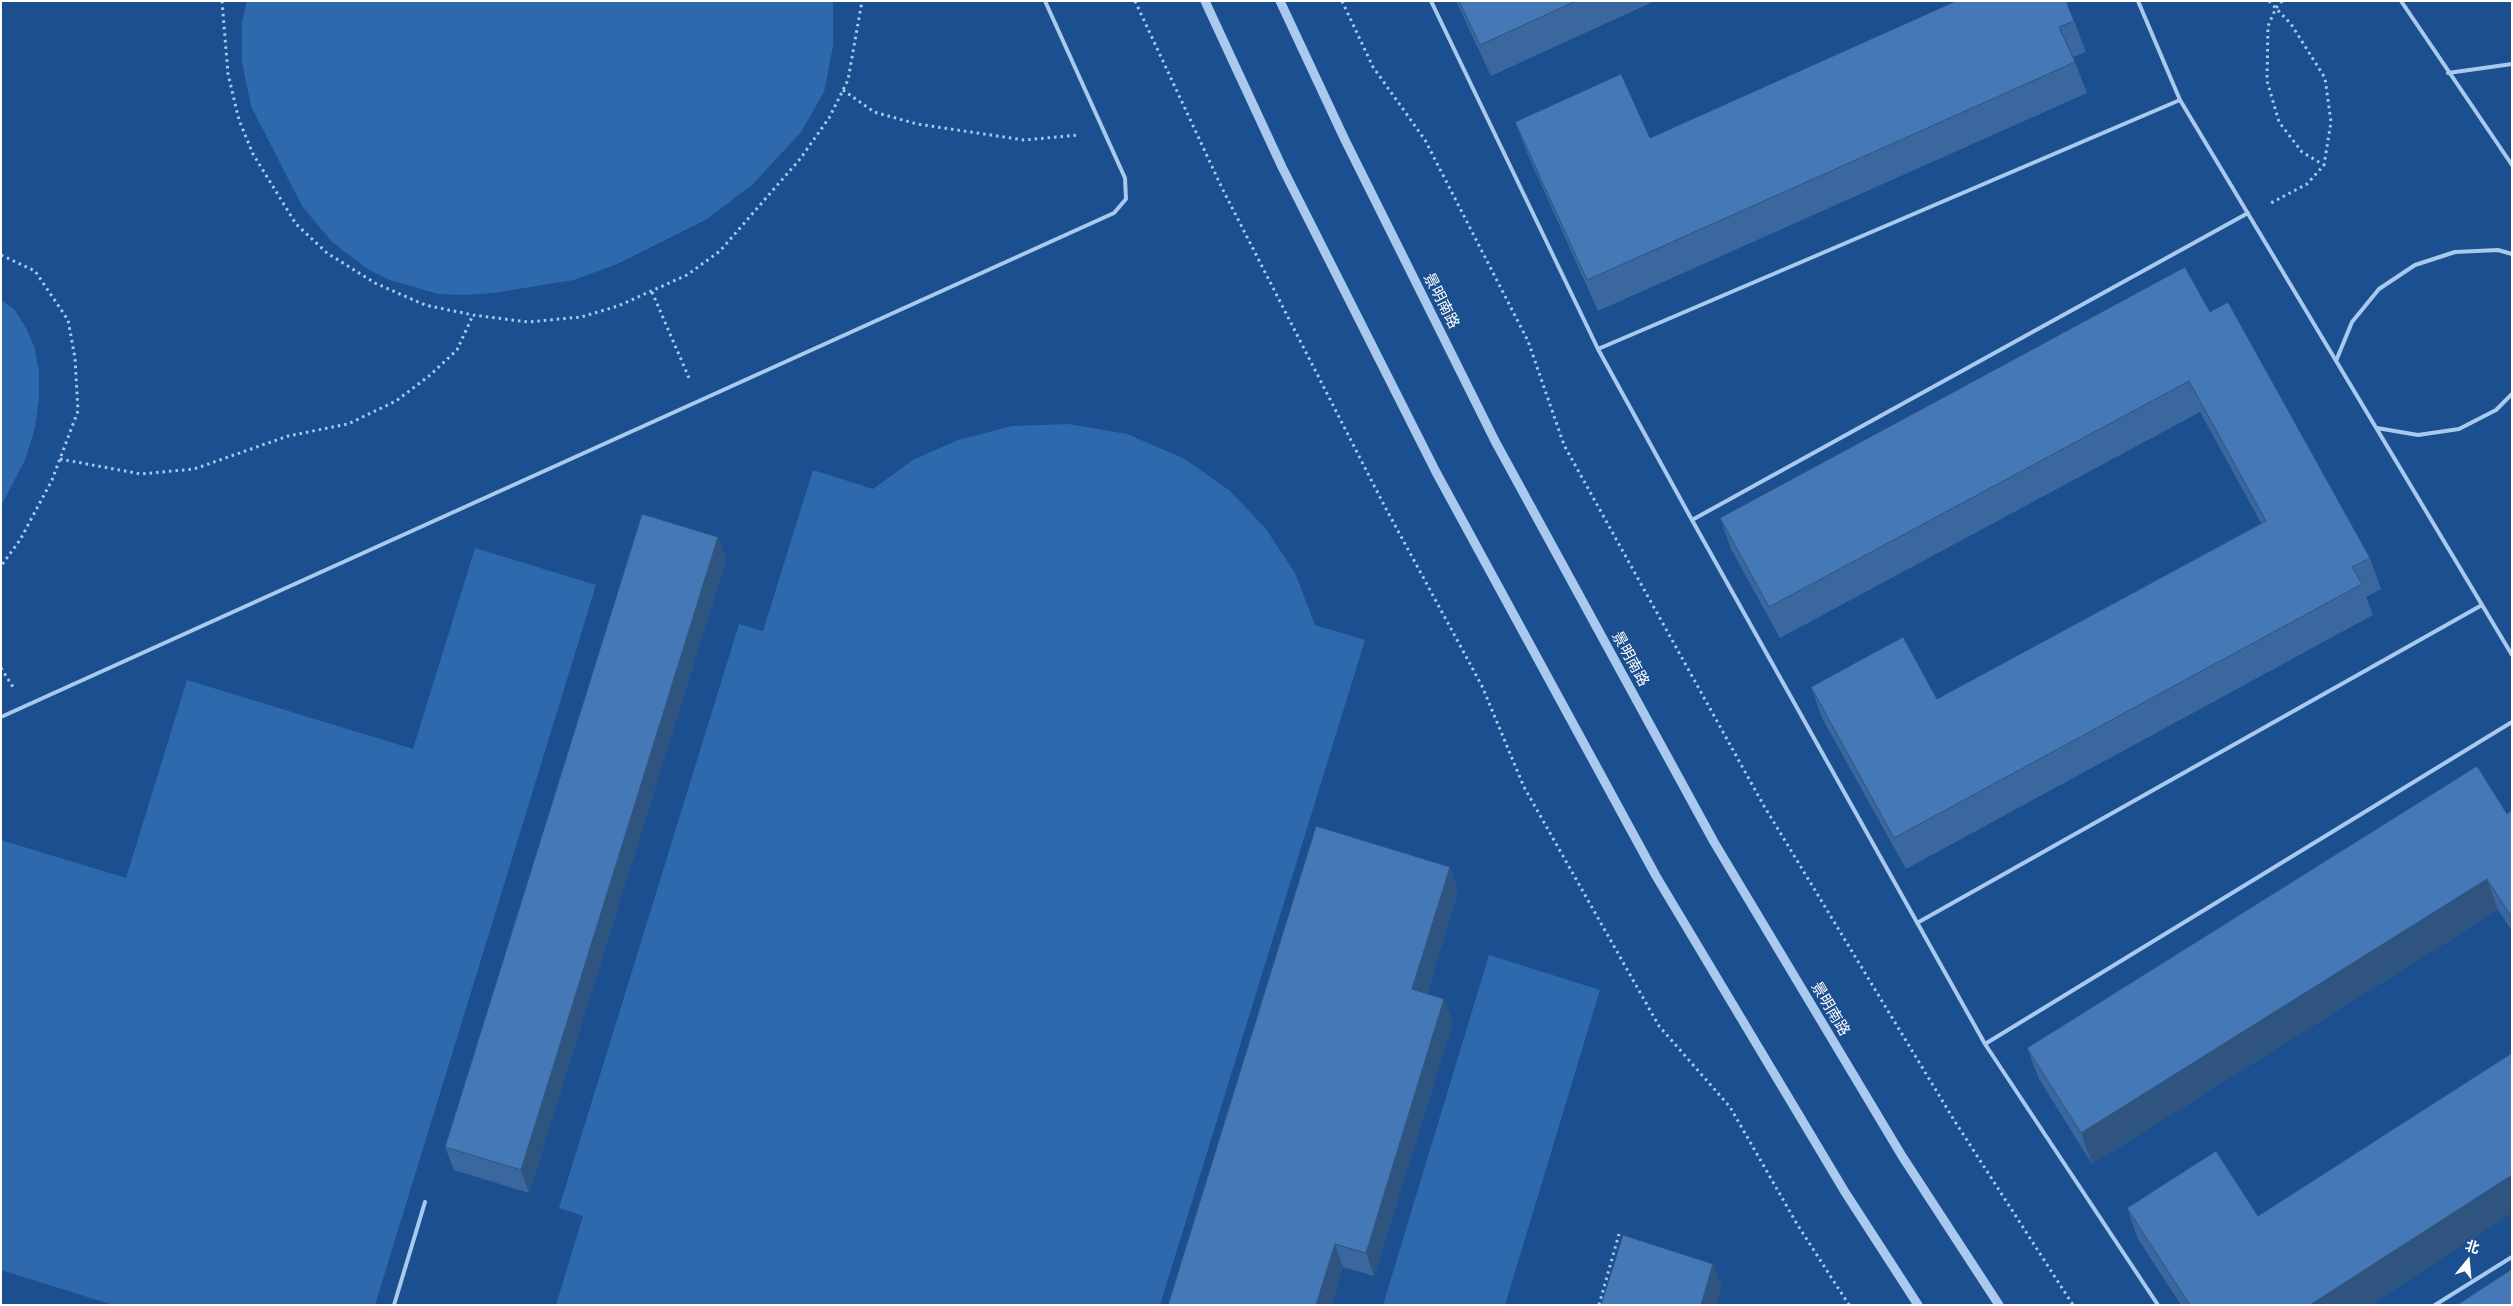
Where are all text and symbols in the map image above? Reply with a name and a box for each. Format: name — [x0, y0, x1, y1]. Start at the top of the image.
street label: 景明南路 — [1419, 270, 1463, 332]
street label: 景明南路 — [1608, 628, 1652, 690]
street label: 景明南路 — [1807, 979, 1853, 1039]
text: 北 — [2463, 1235, 2482, 1257]
north arrow — [2443, 1236, 2493, 1286]

